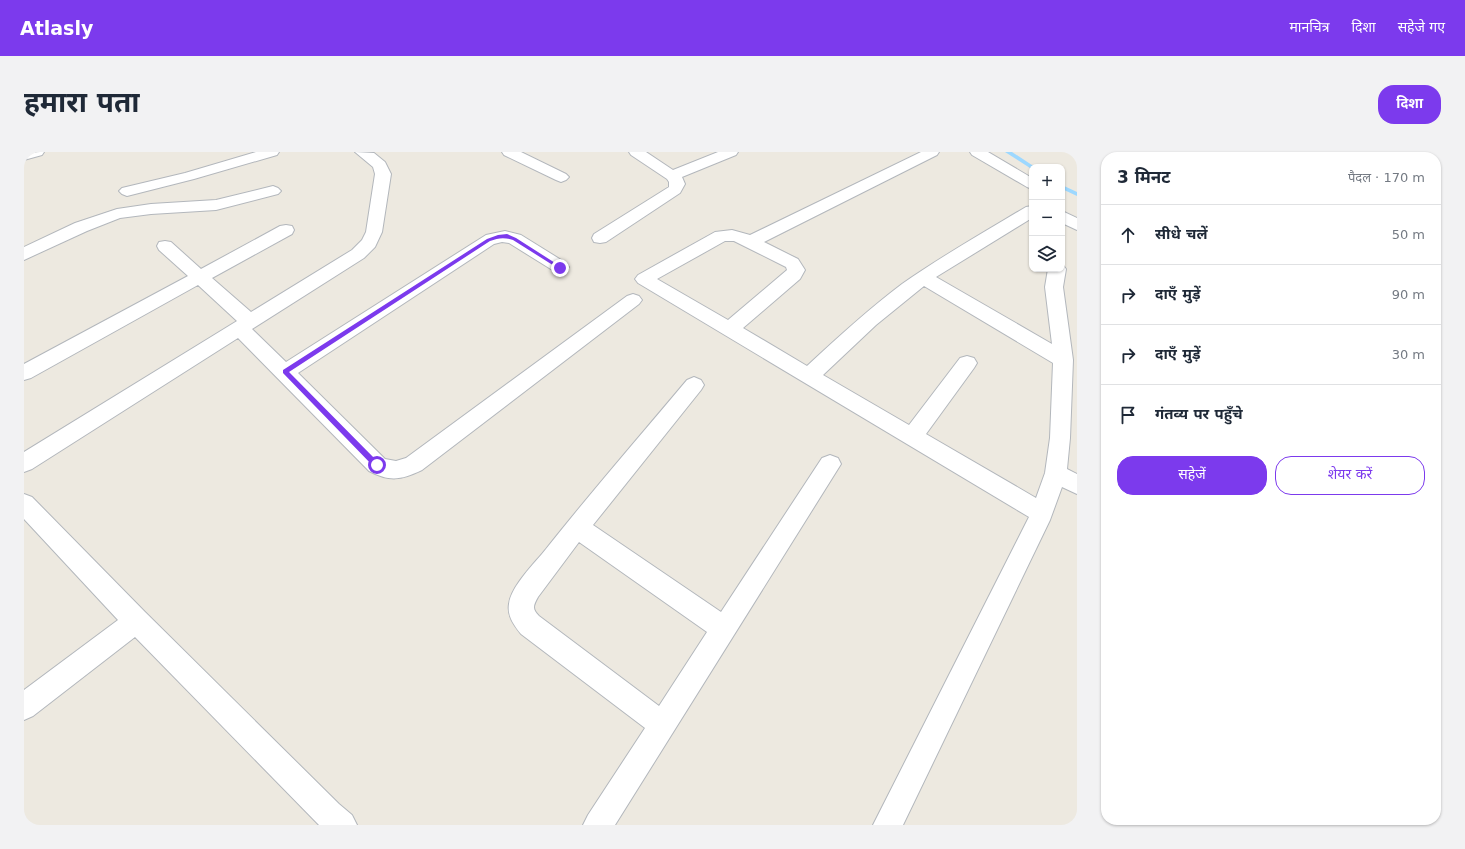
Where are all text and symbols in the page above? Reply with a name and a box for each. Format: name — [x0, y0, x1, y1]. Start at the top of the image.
text: Atlasly — [20, 17, 93, 39]
text: मानचित्र — [1289, 19, 1329, 35]
text: दिशा — [1351, 19, 1376, 35]
text: सहेजे गए — [1398, 19, 1445, 35]
button: दिशा — [1378, 85, 1441, 124]
text: हमारा पता — [24, 86, 139, 119]
map controls — [1029, 164, 1065, 272]
button: + — [1029, 164, 1065, 200]
text: 3 मिनट — [1117, 167, 1170, 187]
text: पैदल · 170 m — [1348, 170, 1425, 185]
button: − — [1029, 200, 1065, 236]
icon: ahead — [1117, 224, 1139, 246]
text: सीधे चलें — [1155, 225, 1208, 243]
text: 50 m — [1392, 227, 1425, 242]
button: layers — [1029, 236, 1065, 272]
route end — [551, 259, 569, 277]
icon: right — [1117, 284, 1139, 306]
text: दाएँ मुड़ें — [1155, 285, 1201, 303]
text: 90 m — [1392, 287, 1425, 302]
icon: right — [1117, 344, 1139, 366]
text: दाएँ मुड़ें — [1155, 345, 1201, 363]
text: 30 m — [1392, 347, 1425, 362]
icon: arrive — [1117, 404, 1139, 426]
text: गंतव्य पर पहुँचे — [1155, 405, 1243, 423]
route start — [368, 456, 386, 474]
button: सहेजें — [1117, 456, 1267, 495]
button: शेयर करें — [1275, 456, 1425, 495]

